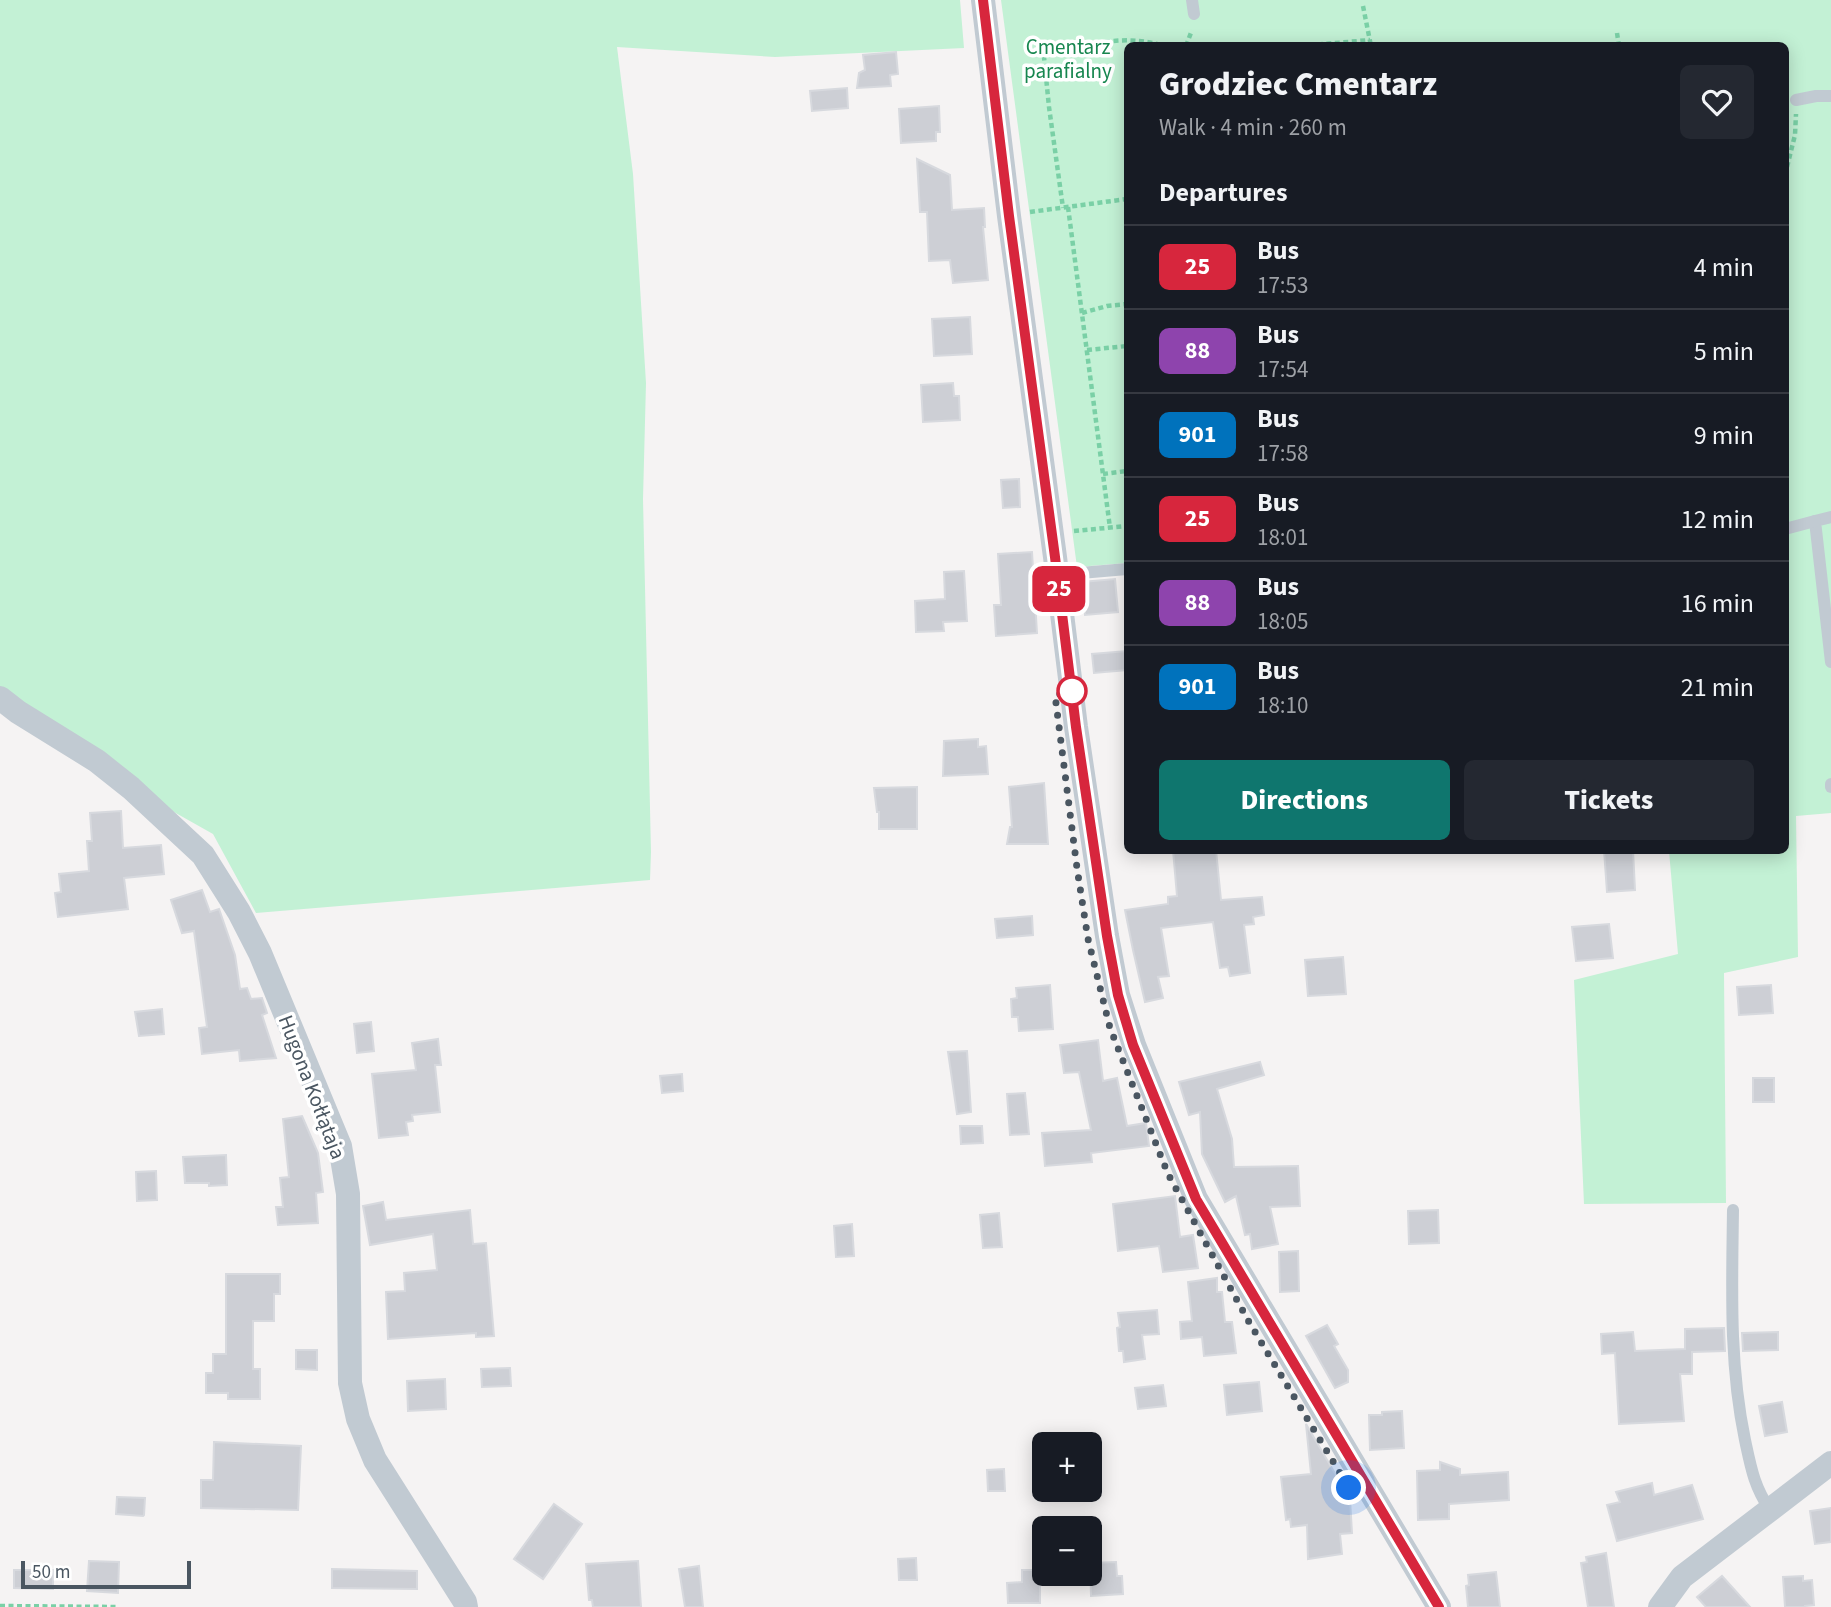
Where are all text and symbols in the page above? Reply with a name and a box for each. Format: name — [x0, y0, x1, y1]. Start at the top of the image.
park label: Cmentarz parafialny — [1024, 32, 1112, 86]
text: Grodziec Cmentarz — [1159, 61, 1437, 108]
button: heart — [1680, 65, 1754, 139]
text: Walk · 4 min · 260 m — [1159, 111, 1347, 144]
text: Departures — [1159, 174, 1287, 211]
text: Bus — [1257, 232, 1299, 269]
text: 25 — [1185, 249, 1210, 284]
text: 4 min — [1694, 249, 1754, 286]
text: 17:53 — [1257, 269, 1308, 302]
text: Bus — [1257, 316, 1299, 353]
text: 88 — [1185, 333, 1210, 368]
text: 5 min — [1694, 333, 1754, 370]
text: 17:54 — [1257, 353, 1308, 386]
text: Bus — [1257, 400, 1299, 437]
text: 901 — [1178, 417, 1217, 452]
text: 9 min — [1694, 417, 1754, 454]
text: 17:58 — [1257, 437, 1308, 470]
text: Bus — [1257, 484, 1299, 521]
text: 25 — [1185, 501, 1210, 536]
text: 12 min — [1681, 501, 1754, 538]
text: 18:01 — [1257, 521, 1308, 554]
line badge: 25 — [1028, 566, 1090, 612]
text: Bus — [1257, 568, 1299, 605]
text: 25 — [1046, 571, 1072, 606]
text: 88 — [1185, 585, 1210, 620]
text: 16 min — [1681, 585, 1754, 622]
text: 18:05 — [1257, 605, 1308, 638]
text: Bus — [1257, 652, 1299, 689]
text: 901 — [1178, 669, 1217, 704]
text: 21 min — [1681, 669, 1754, 706]
unlabelled marker — [1057, 676, 1087, 706]
text: 18:10 — [1257, 689, 1308, 722]
button: Directions — [1159, 760, 1450, 840]
button: Tickets — [1464, 760, 1754, 840]
street label: Hugona Kołłątaja — [271, 1011, 353, 1163]
map controls — [1032, 1432, 1102, 1586]
button: + — [1032, 1432, 1102, 1502]
your location — [1331, 1470, 1366, 1505]
button: − — [1032, 1516, 1102, 1586]
scale bar — [21, 1558, 191, 1590]
text: 50 m — [32, 1559, 70, 1586]

